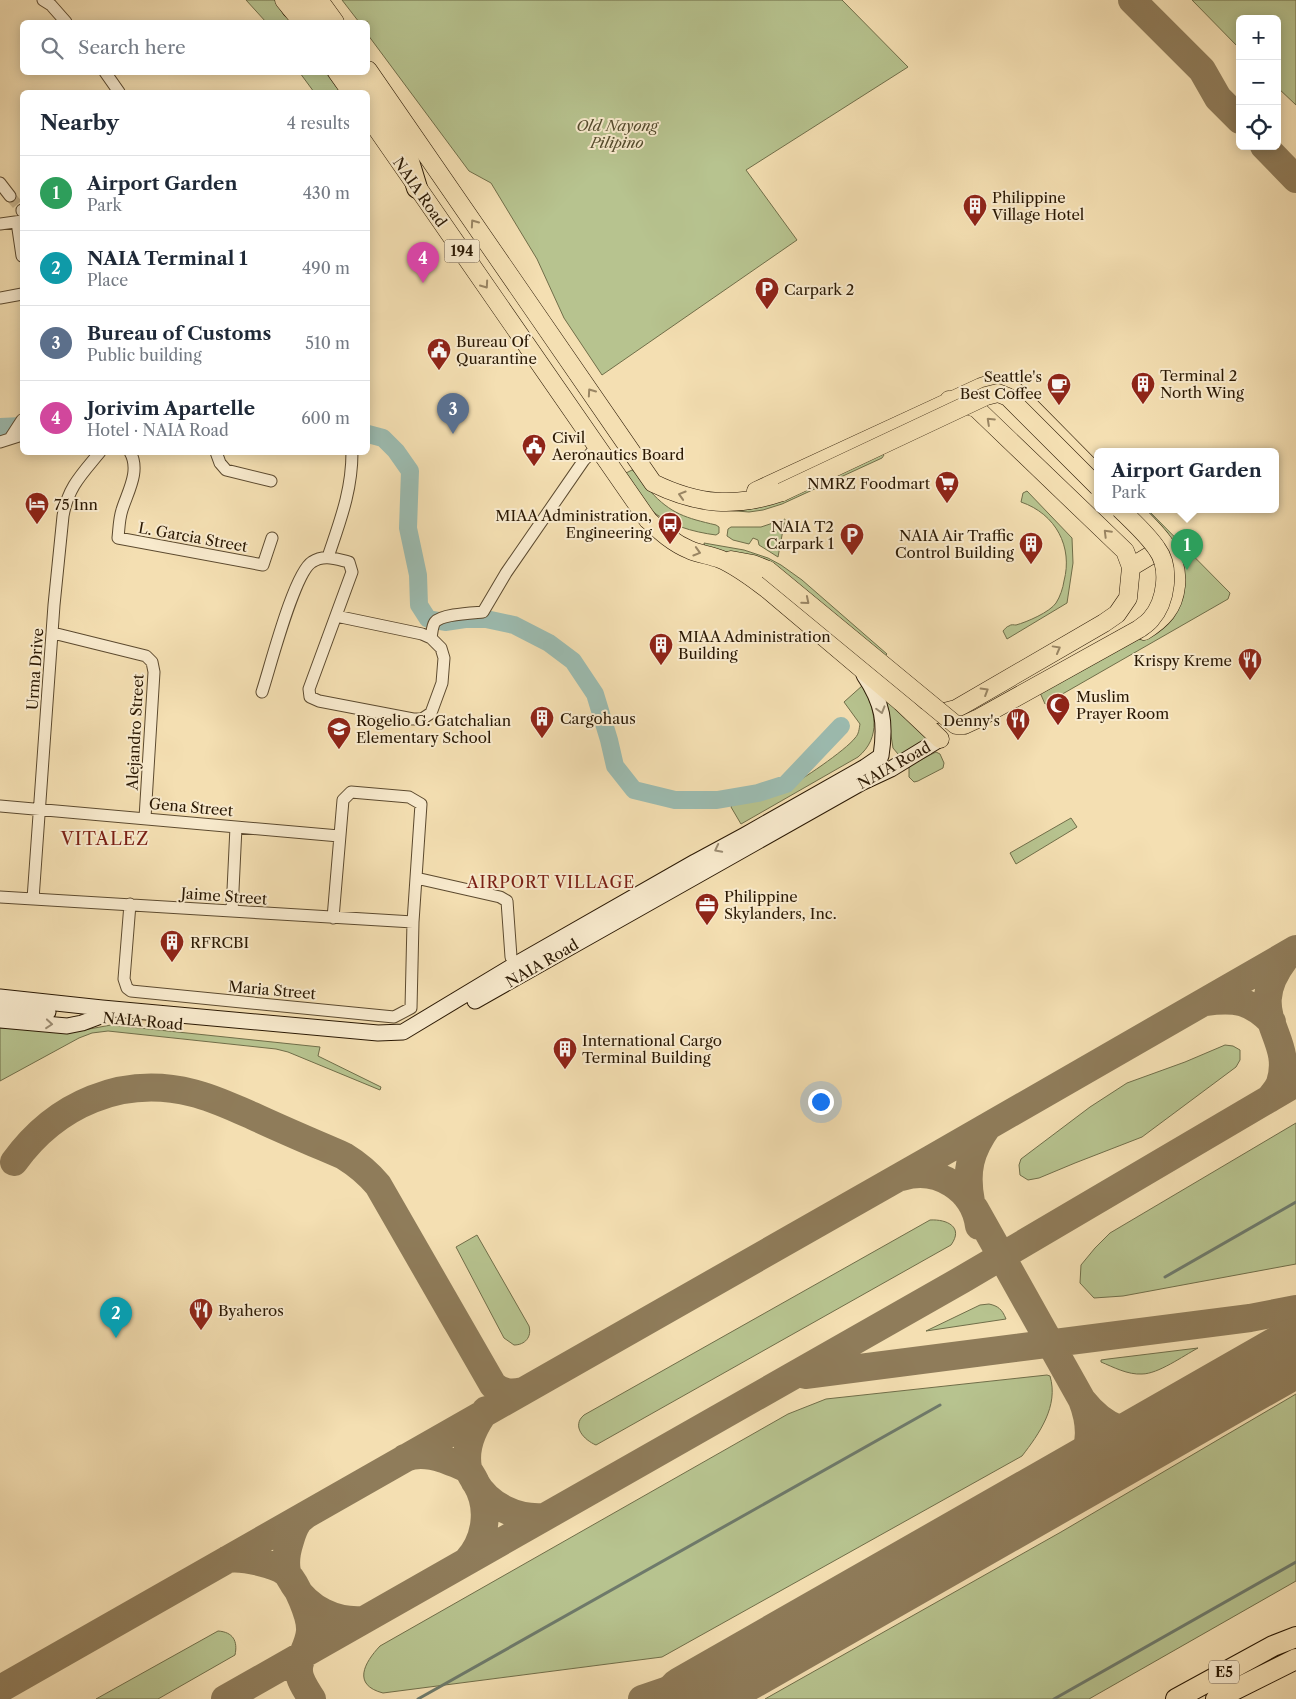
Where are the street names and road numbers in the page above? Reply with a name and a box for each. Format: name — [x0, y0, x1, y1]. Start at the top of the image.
street label: NAIA Road — [389, 153, 451, 231]
road number: 194 — [444, 240, 480, 262]
street label: L. Garcia Street — [137, 518, 250, 556]
street label: Urma Drive — [23, 627, 47, 711]
street label: Alejandro Street — [122, 673, 148, 792]
street label: NAIA Road — [854, 737, 934, 793]
street label: Gena Street — [148, 794, 234, 820]
street label: Jaime Street — [178, 883, 268, 909]
street label: NAIA Road — [502, 935, 582, 991]
street label: Maria Street — [227, 977, 317, 1003]
street label: NAIA Road — [102, 1008, 184, 1034]
road number: E5 — [1209, 1660, 1239, 1684]

